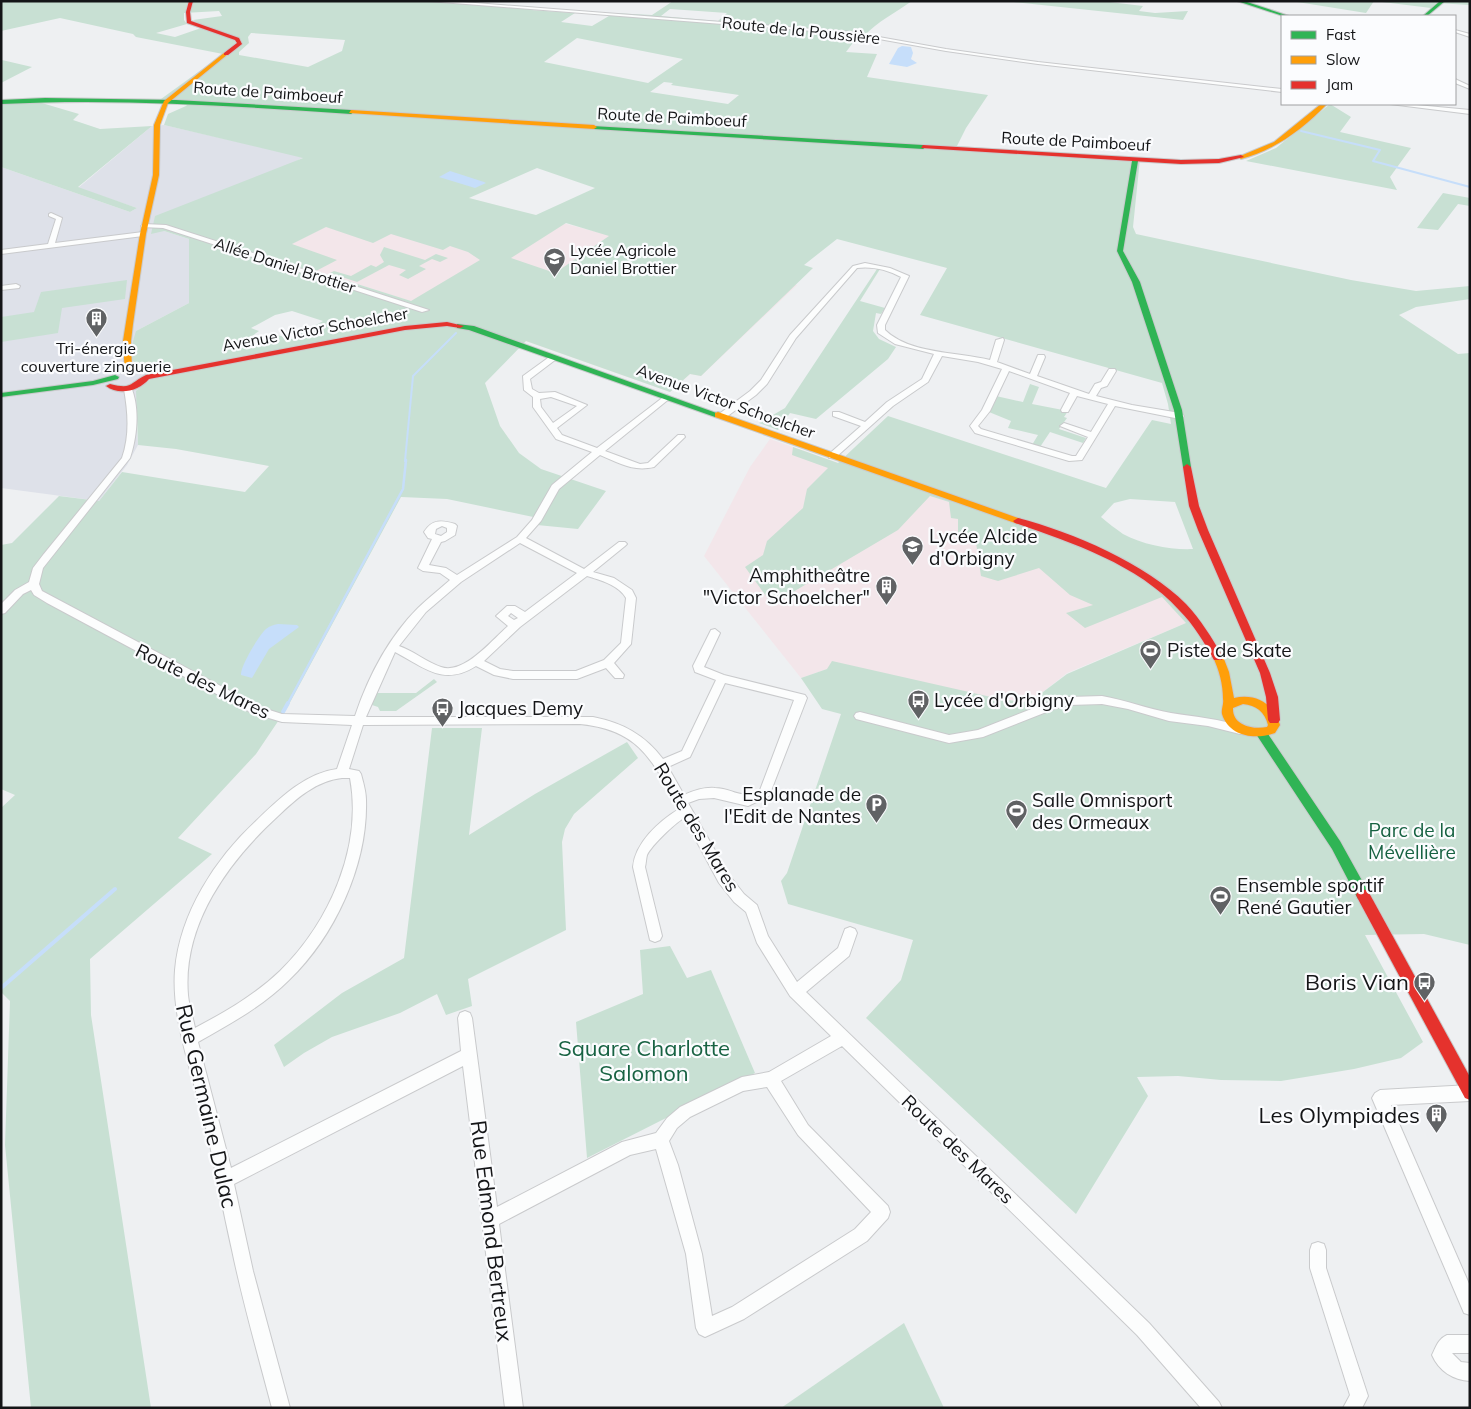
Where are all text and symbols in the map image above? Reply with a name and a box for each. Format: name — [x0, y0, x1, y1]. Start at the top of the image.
street label: Route de la Poussière — [721, 12, 881, 48]
legend — [1281, 15, 1456, 105]
text: Fast — [1326, 25, 1356, 44]
text: Slow — [1326, 50, 1360, 69]
text: Jam — [1326, 75, 1353, 94]
street label: Route de Paimboeuf — [193, 77, 344, 107]
street label: Route de Paimboeuf — [597, 103, 748, 131]
street label: Route de Paimboeuf — [1001, 127, 1152, 155]
street label: Allée Daniel Brottier — [212, 233, 358, 297]
place label: Lycée Agricole Daniel Brottier — [570, 240, 677, 278]
school or university icon: Lycée Agricole Daniel Brottier — [542, 247, 566, 278]
street label: Avenue Victor Schoelcher — [221, 303, 410, 355]
building icon: Tri-énergie couverture zinguerie — [84, 307, 108, 338]
place label: Tri-énergie couverture zinguerie — [21, 338, 171, 376]
street label: Avenue Victor Schoelcher — [634, 359, 818, 443]
place label: Lycée Alcide d'Orbigny — [929, 524, 1038, 570]
school or university icon: Lycée Alcide d'Orbigny — [901, 535, 925, 566]
place label: Amphitheâtre "Victor Schoelcher" — [703, 563, 870, 609]
building icon: Amphitheâtre "Victor Schoelcher" — [874, 574, 898, 605]
street label: Route des Mares — [132, 638, 274, 724]
sports icon: Piste de Skate — [1139, 638, 1163, 669]
place label: Piste de Skate — [1167, 638, 1292, 662]
bus stop icon: Lycée d'Orbigny — [906, 688, 930, 719]
place label: Lycée d'Orbigny — [934, 688, 1074, 712]
bus stop icon: Jacques Demy — [430, 696, 454, 727]
place label: Jacques Demy — [458, 696, 583, 720]
street label: Route des Mares — [649, 758, 745, 896]
place label: Esplanade de l'Edit de Nantes — [724, 782, 861, 828]
place label: Salle Omnisport des Ormeaux — [1032, 788, 1173, 834]
parking icon: Esplanade de l'Edit de Nantes — [865, 793, 889, 824]
sports icon: Salle Omnisport des Ormeaux — [1004, 799, 1028, 830]
park label: Parc de la Mévellière — [1368, 818, 1456, 864]
place label: Ensemble sportif René Gautier — [1237, 873, 1384, 919]
sports icon: Ensemble sportif René Gautier — [1209, 884, 1233, 915]
place label: Boris Vian — [1305, 968, 1409, 996]
bus stop icon: Boris Vian — [1413, 970, 1437, 1001]
street label: Rue Germaine Dulac — [170, 1001, 244, 1211]
park label: Square Charlotte Salomon — [558, 1034, 730, 1087]
street label: Route des Mares — [897, 1089, 1019, 1209]
place label: Les Olympiades — [1259, 1101, 1420, 1129]
building icon: Les Olympiades — [1424, 1103, 1448, 1134]
street label: Rue Edmond Bertreux — [465, 1119, 520, 1344]

